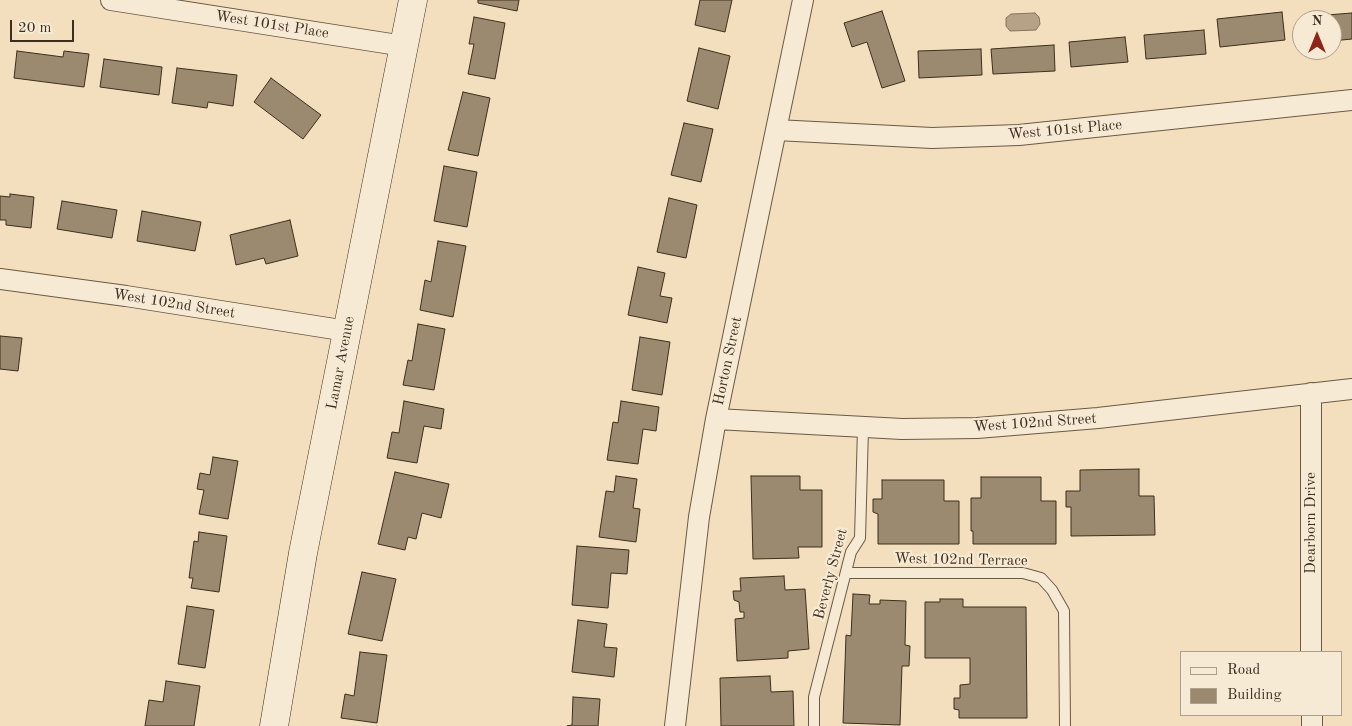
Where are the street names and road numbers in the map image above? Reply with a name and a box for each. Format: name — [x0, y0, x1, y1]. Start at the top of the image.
street label: West 101st Place — [214, 7, 330, 43]
street label: West 101st Place — [1007, 116, 1123, 144]
street label: West 102nd Street — [112, 285, 236, 323]
street label: Lamar Avenue — [323, 315, 359, 411]
street label: Horton Street — [710, 315, 746, 407]
street label: West 102nd Street — [973, 410, 1097, 436]
street label: Dearborn Drive — [1302, 472, 1320, 574]
street label: Beverly Street — [810, 527, 852, 621]
street label: West 102nd Terrace — [894, 550, 1028, 570]

